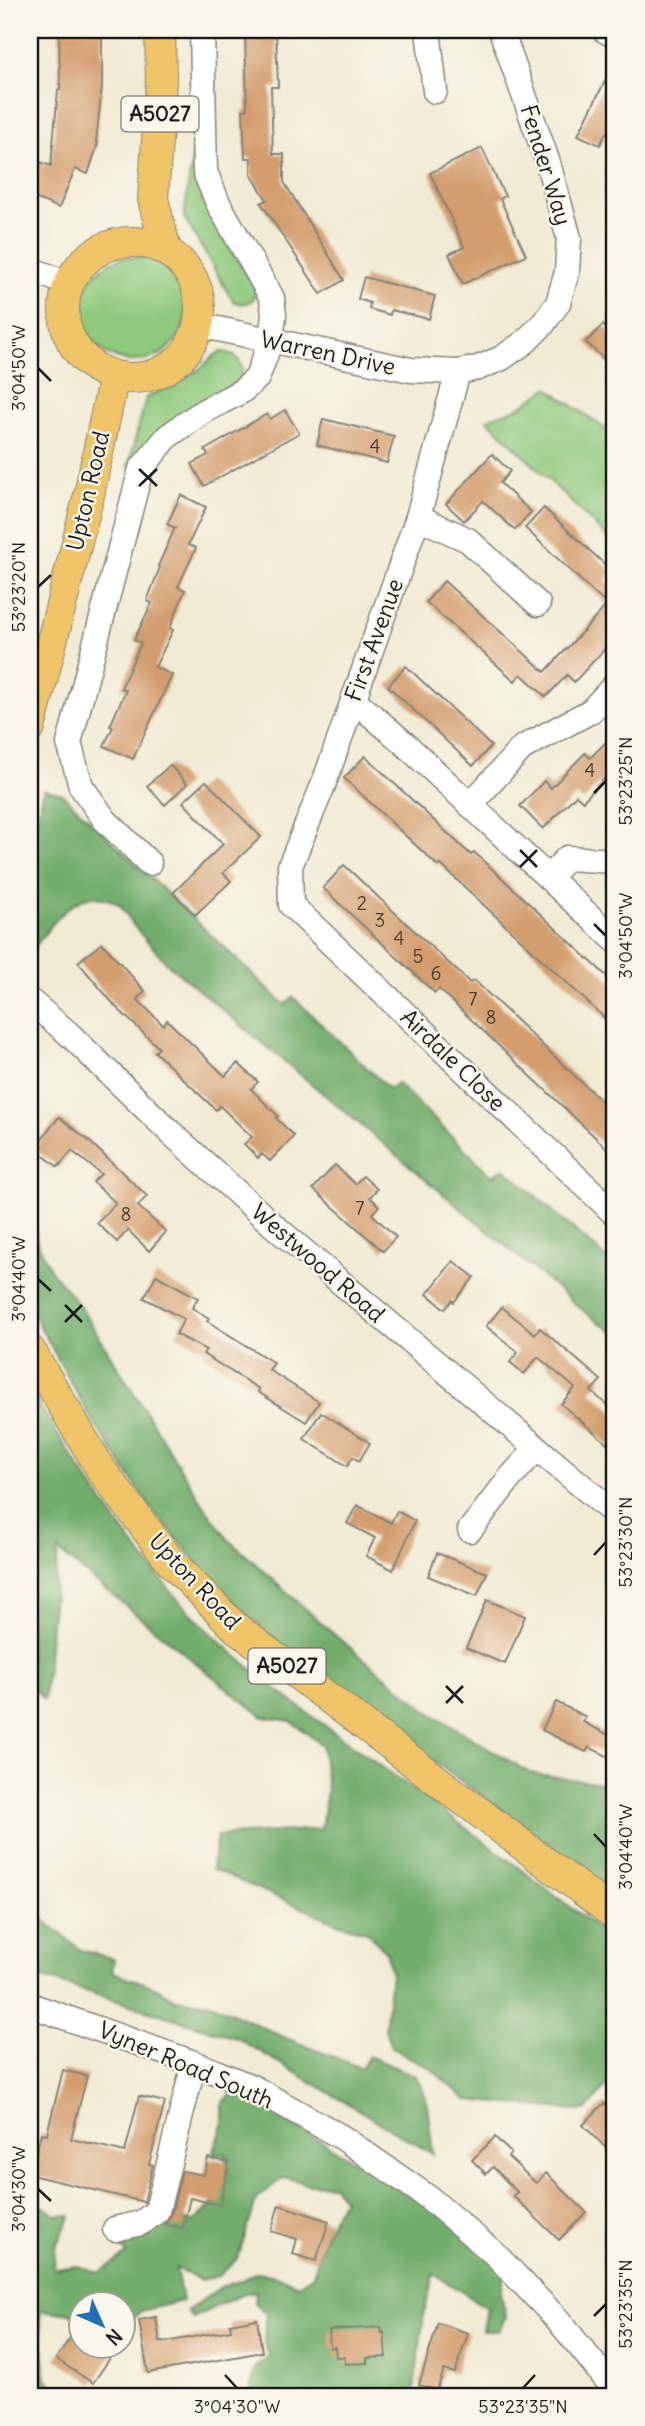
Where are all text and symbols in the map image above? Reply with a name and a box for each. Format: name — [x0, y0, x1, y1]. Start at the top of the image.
road number: A5027 — [122, 96, 198, 132]
street label: Fender Way — [514, 101, 579, 229]
street label: Warren Drive — [258, 324, 398, 381]
text: 3°04'50"W — [7, 325, 30, 411]
street label: Upton Road — [60, 428, 115, 554]
house number: 4 — [370, 434, 381, 458]
text: 53°23'20"N — [7, 542, 30, 632]
street label: First Avenue — [338, 575, 409, 705]
text: 53°23'25"N — [614, 737, 637, 825]
house number: 4 — [585, 758, 596, 782]
house number: 2 — [357, 891, 367, 915]
text: 3°04'50"W — [614, 893, 637, 979]
house number: 3 — [375, 908, 385, 932]
house number: 4 — [394, 926, 405, 950]
house number: 5 — [413, 944, 423, 968]
house number: 6 — [431, 961, 441, 985]
house number: 7 — [468, 987, 478, 1011]
street label: Airdale Close — [395, 1002, 512, 1117]
house number: 8 — [486, 1005, 496, 1029]
house number: 7 — [355, 1196, 365, 1220]
street label: Westwood Road — [246, 1197, 391, 1329]
house number: 8 — [121, 1202, 131, 1226]
text: 3°04'40"W — [7, 1236, 30, 1322]
text: 53°23'30"N — [614, 1497, 637, 1587]
street label: Upton Road — [143, 1526, 248, 1635]
road number: A5027 — [248, 1648, 326, 1684]
text: 3°04'40"W — [614, 1804, 637, 1890]
street label: Vyner Road South — [95, 2015, 278, 2114]
text: 3°04'30"W — [7, 2146, 30, 2232]
text: 53°23'35"N — [614, 2259, 637, 2349]
north arrow — [66, 2290, 136, 2360]
text: N — [101, 2324, 127, 2350]
text: 3°04'30"W — [194, 2395, 280, 2418]
text: 53°23'35"N — [478, 2395, 568, 2418]

